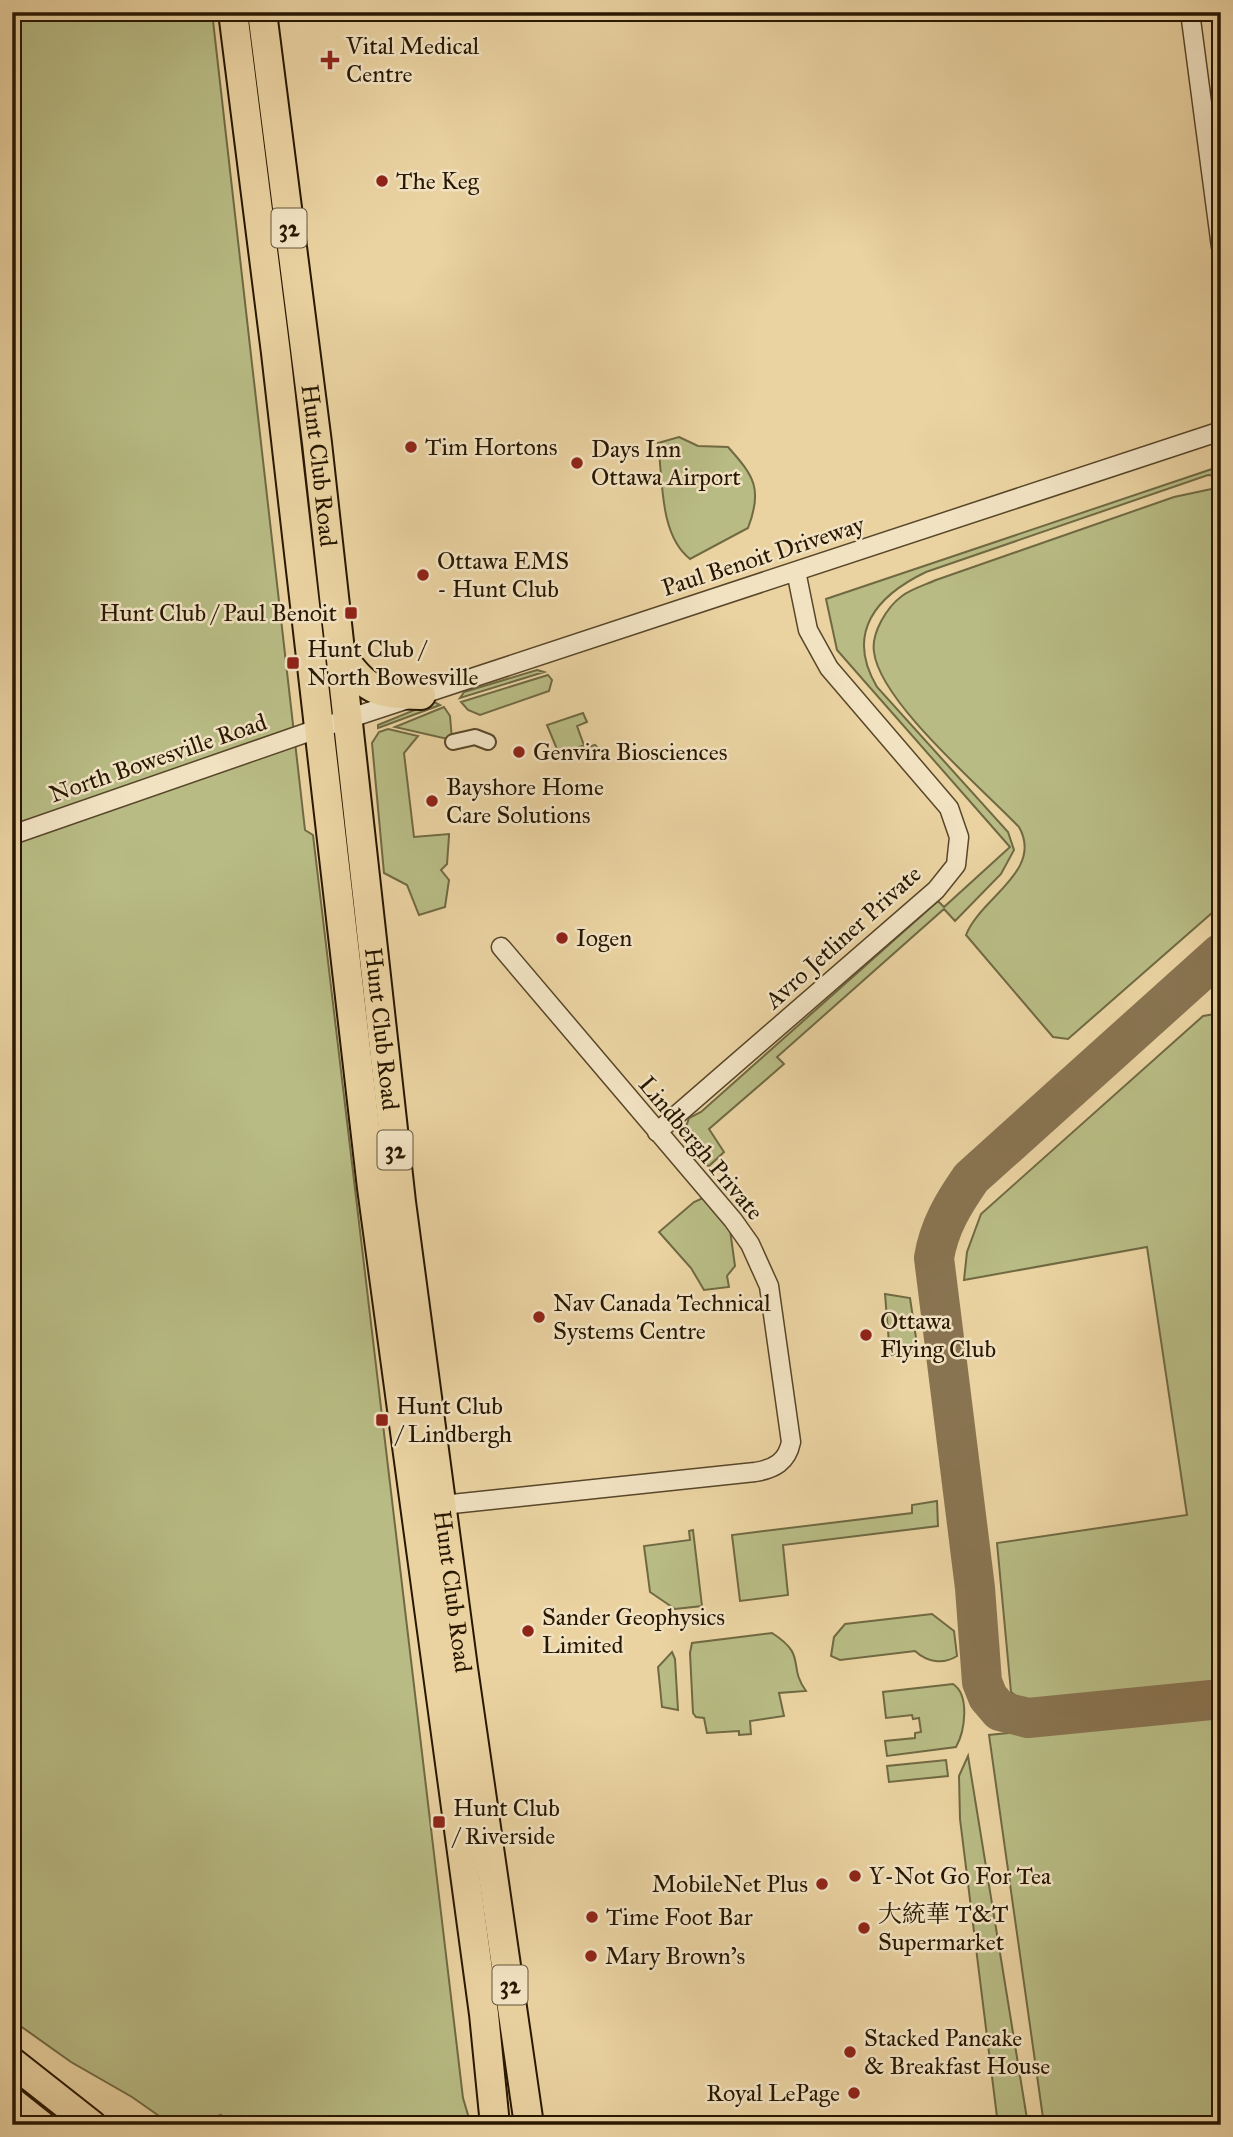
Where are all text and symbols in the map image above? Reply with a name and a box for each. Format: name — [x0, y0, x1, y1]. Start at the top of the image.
place label: Vital Medical Centre — [345, 31, 480, 89]
marker: Vital Medical Centre — [320, 50, 340, 70]
place label: The Keg — [396, 166, 480, 196]
marker: The Keg — [374, 173, 390, 189]
road number: 32 — [272, 208, 306, 247]
street label: Hunt Club Road — [295, 382, 343, 548]
place label: Tim Hortons — [425, 432, 558, 462]
place label: Days Inn Ottawa Airport — [591, 434, 741, 492]
marker: Tim Hortons — [403, 439, 419, 455]
marker: Days Inn Ottawa Airport — [569, 455, 585, 471]
street label: Paul Benoit Driveway — [658, 509, 869, 603]
place label: Ottawa EMS - Hunt Club — [437, 546, 569, 604]
marker: Ottawa EMS - Hunt Club — [415, 567, 431, 583]
place label: Hunt Club / Paul Benoit — [99, 598, 337, 628]
marker: Hunt Club / Paul Benoit — [343, 605, 359, 621]
place label: Hunt Club / North Bowesville — [307, 634, 479, 692]
marker: Hunt Club / North Bowesville — [285, 655, 301, 671]
street label: North Bowesville Road — [45, 707, 271, 809]
place label: Genvira Biosciences — [533, 737, 727, 767]
marker: Genvira Biosciences — [511, 744, 527, 760]
place label: Bayshore Home Care Solutions — [446, 772, 604, 830]
marker: Bayshore Home Care Solutions — [424, 793, 440, 809]
street label: Avro Jetliner Private — [758, 859, 927, 1016]
place label: Iogen — [576, 923, 632, 953]
marker: Iogen — [554, 930, 570, 946]
street label: Hunt Club Road — [358, 946, 406, 1112]
street label: Lindbergh Private — [632, 1070, 770, 1226]
road number: 32 — [378, 1130, 412, 1170]
place label: Nav Canada Technical Systems Centre — [553, 1288, 771, 1346]
place label: Ottawa Flying Club — [880, 1306, 996, 1364]
marker: Nav Canada Technical Systems Centre — [531, 1309, 547, 1325]
marker: Ottawa Flying Club — [858, 1327, 874, 1343]
place label: Hunt Club / Lindbergh — [394, 1391, 512, 1449]
marker: Hunt Club / Lindbergh — [374, 1412, 390, 1428]
street label: Hunt Club Road — [427, 1508, 478, 1674]
place label: Sander Geophysics Limited — [542, 1602, 725, 1660]
marker: Sander Geophysics Limited — [520, 1623, 536, 1639]
place label: Hunt Club / Riverside — [451, 1793, 560, 1851]
marker: Hunt Club / Riverside — [431, 1814, 447, 1830]
place label: Y-Not Go For Tea — [869, 1861, 1052, 1891]
marker: Y-Not Go For Tea — [847, 1868, 863, 1884]
place label: MobileNet Plus — [652, 1869, 808, 1899]
marker: MobileNet Plus — [814, 1876, 830, 1892]
place label: 大統華 T&T Supermarket — [878, 1899, 1008, 1957]
place label: Time Foot Bar — [606, 1902, 753, 1932]
marker: Time Foot Bar — [584, 1909, 600, 1925]
marker: 大統華 T&T Supermarket — [856, 1920, 872, 1936]
place label: Mary Brown's — [605, 1941, 745, 1971]
marker: Mary Brown's — [583, 1948, 599, 1964]
road number: 32 — [492, 1966, 528, 2004]
place label: Stacked Pancake & Breakfast House — [864, 2023, 1050, 2081]
marker: Stacked Pancake & Breakfast House — [842, 2044, 858, 2060]
place label: Royal LePage — [706, 2078, 840, 2108]
marker: Royal LePage — [846, 2085, 862, 2101]

